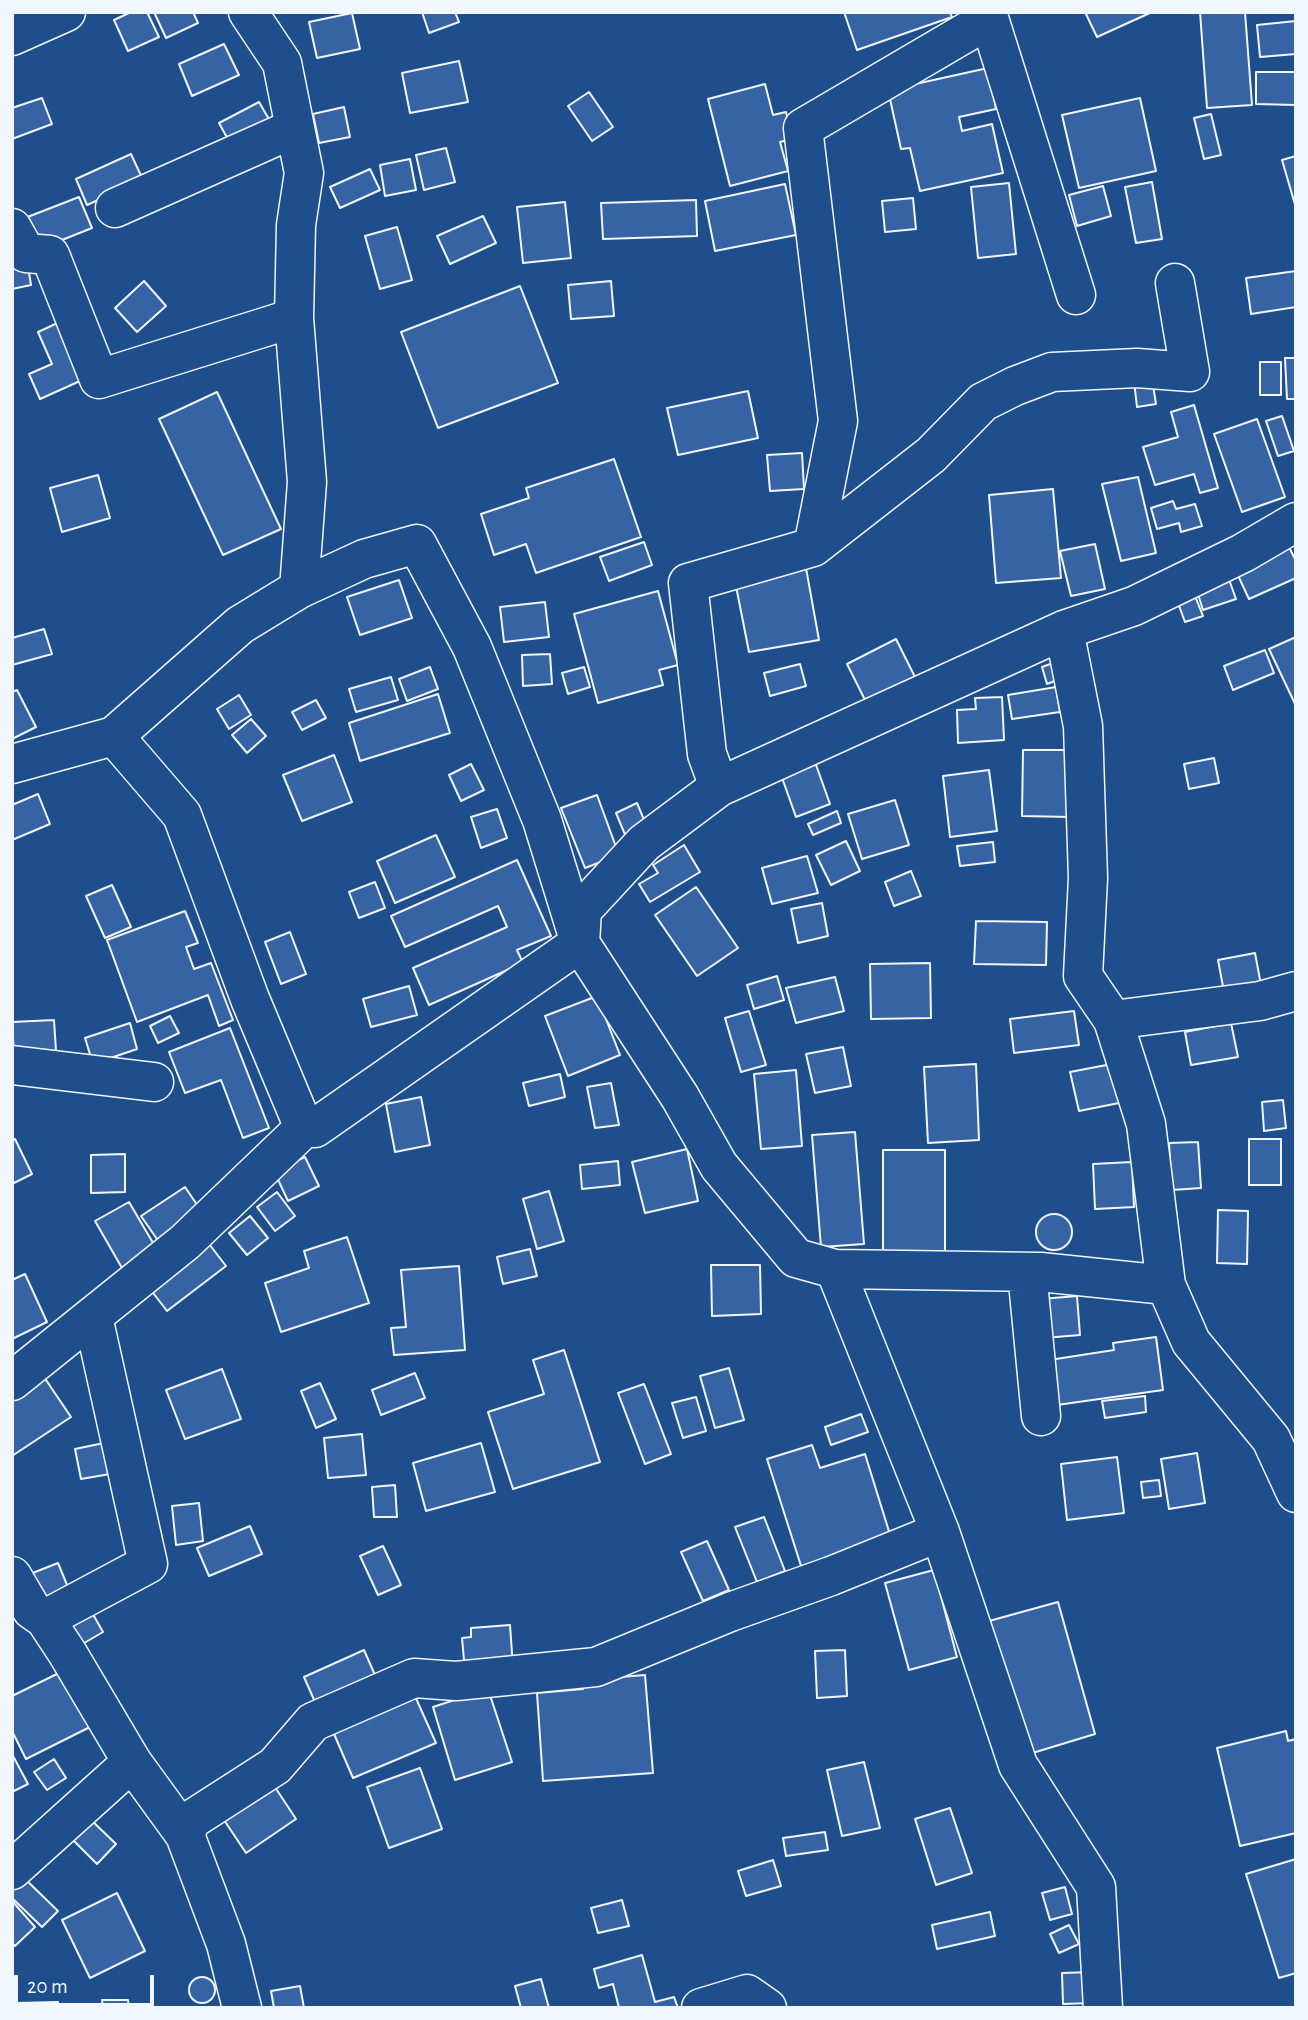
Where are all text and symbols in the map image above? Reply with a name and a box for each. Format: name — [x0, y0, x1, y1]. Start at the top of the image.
scale bar — [18, 1960, 158, 2004]
text: 20 m — [27, 1976, 68, 1997]

